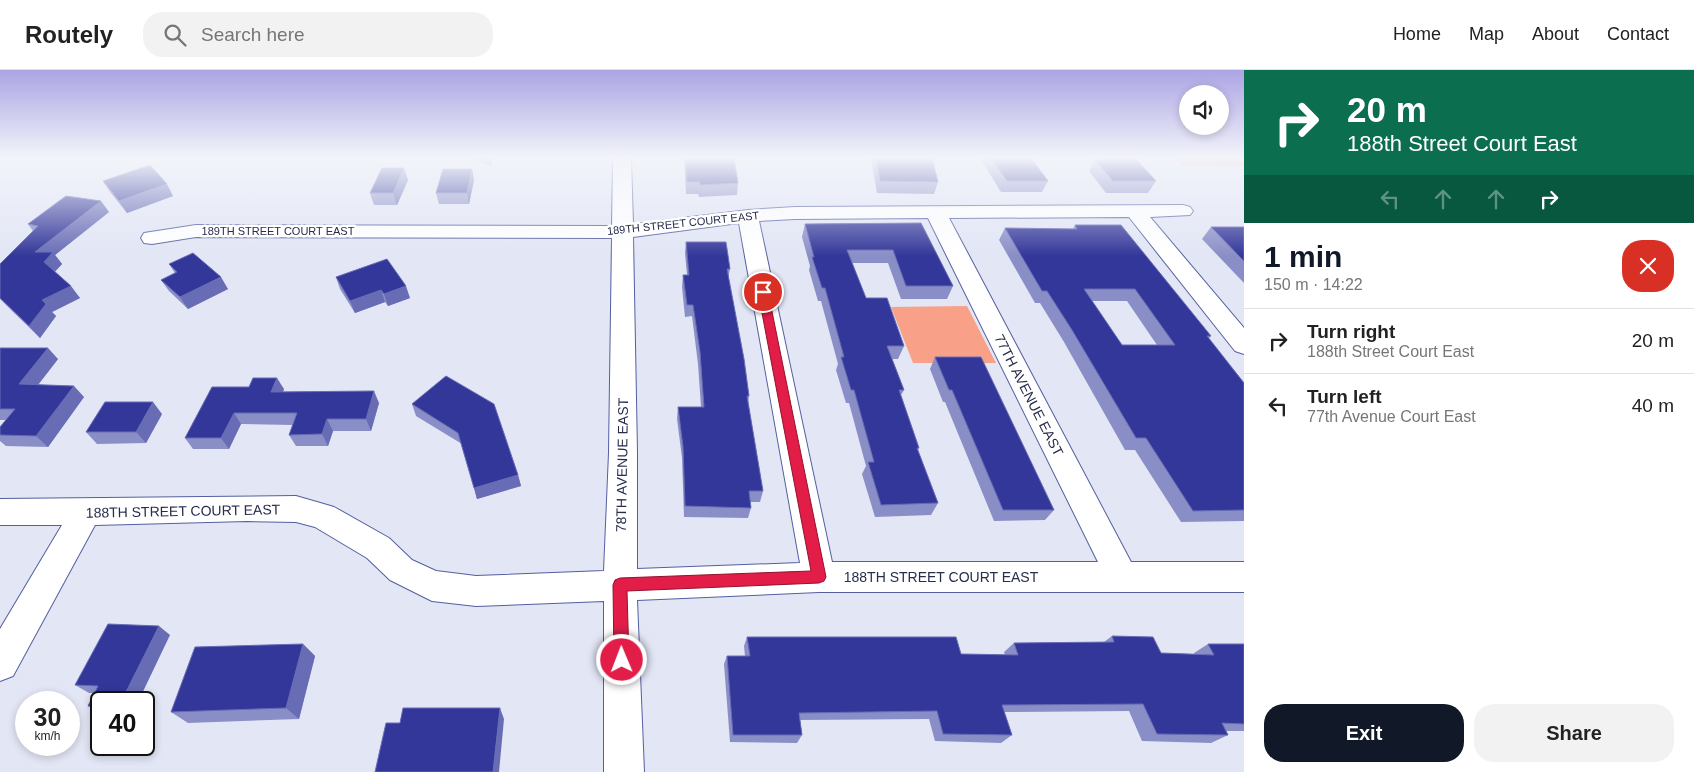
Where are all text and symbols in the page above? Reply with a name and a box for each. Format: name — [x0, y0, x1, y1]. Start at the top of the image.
search box — [143, 12, 493, 57]
text: Routely — [25, 21, 113, 48]
icon: search — [161, 21, 189, 49]
text: Search here — [201, 24, 305, 45]
text: Home — [1393, 24, 1441, 44]
text: Map — [1469, 24, 1504, 44]
text: About — [1532, 24, 1579, 44]
text: Contact — [1607, 24, 1669, 44]
map controls — [1179, 85, 1229, 135]
button: sound — [1179, 85, 1229, 135]
icon: right — [1264, 90, 1329, 155]
text: 20 m — [1347, 90, 1427, 129]
text: 188th Street Court East — [1347, 131, 1577, 156]
icon: left — [1376, 185, 1404, 213]
icon: ahead — [1429, 185, 1457, 213]
icon: ahead — [1482, 185, 1510, 213]
icon: right — [1535, 185, 1563, 213]
street label: 189TH STREET COURT EAST — [606, 209, 760, 237]
street label: 189TH STREET COURT EAST — [202, 225, 355, 237]
text: 1 min — [1264, 240, 1342, 273]
button: close — [1622, 240, 1674, 292]
pin — [742, 271, 784, 313]
text: 150 m · 14:22 — [1264, 276, 1363, 293]
icon: arrive — [749, 278, 777, 306]
text: Turn right — [1307, 321, 1395, 342]
icon: right — [1264, 327, 1292, 355]
text: 20 m — [1632, 330, 1674, 351]
street label: 77TH AVENUE EAST — [991, 332, 1067, 459]
text: 188th Street Court East — [1307, 343, 1474, 360]
text: Turn left — [1307, 386, 1382, 407]
icon: left — [1264, 392, 1292, 420]
text: 40 m — [1632, 395, 1674, 416]
street label: 78TH AVENUE EAST — [613, 397, 631, 532]
text: 77th Avenue Court East — [1307, 408, 1476, 425]
street label: 188TH STREET COURT EAST — [86, 501, 281, 521]
street label: 188TH STREET COURT EAST — [844, 569, 1039, 585]
position arrow — [595, 633, 647, 685]
speed limit sign: 40 — [90, 691, 155, 756]
text: 30 — [34, 703, 61, 731]
button: Exit — [1264, 704, 1464, 762]
button: Share — [1474, 704, 1674, 762]
text: km/h — [34, 729, 61, 743]

